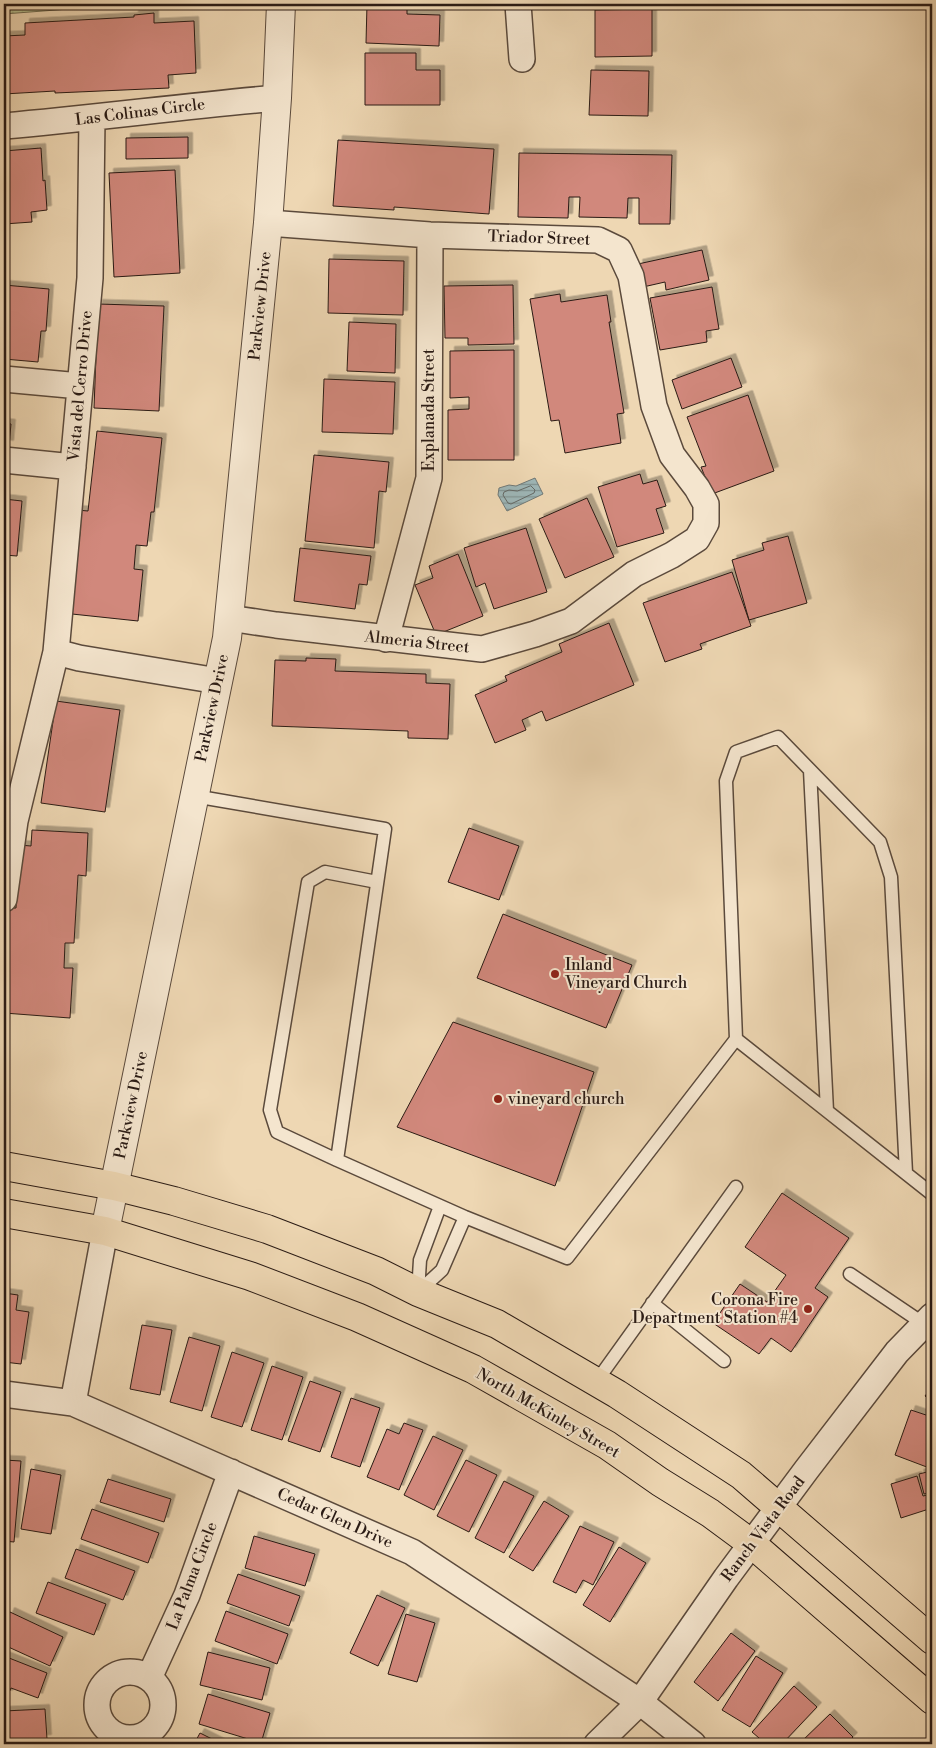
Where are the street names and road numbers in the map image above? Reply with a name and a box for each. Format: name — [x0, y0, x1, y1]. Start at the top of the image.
street label: Las Colinas Circle — [74, 94, 206, 130]
street label: Triador Street — [487, 226, 591, 250]
street label: Parkview Drive — [244, 250, 276, 362]
street label: Vista del Cerro Drive — [63, 310, 97, 463]
street label: Explanada Street — [419, 348, 439, 471]
street label: Almeria Street — [363, 626, 471, 657]
street label: Parkview Drive — [191, 652, 233, 764]
street label: Parkview Drive — [110, 1049, 152, 1161]
street label: North McKinley Street — [473, 1364, 624, 1463]
street label: Ranch Vista Road — [717, 1472, 809, 1586]
street label: Cedar Glen Drive — [274, 1484, 396, 1552]
street label: La Palma Circle — [162, 1519, 222, 1633]

